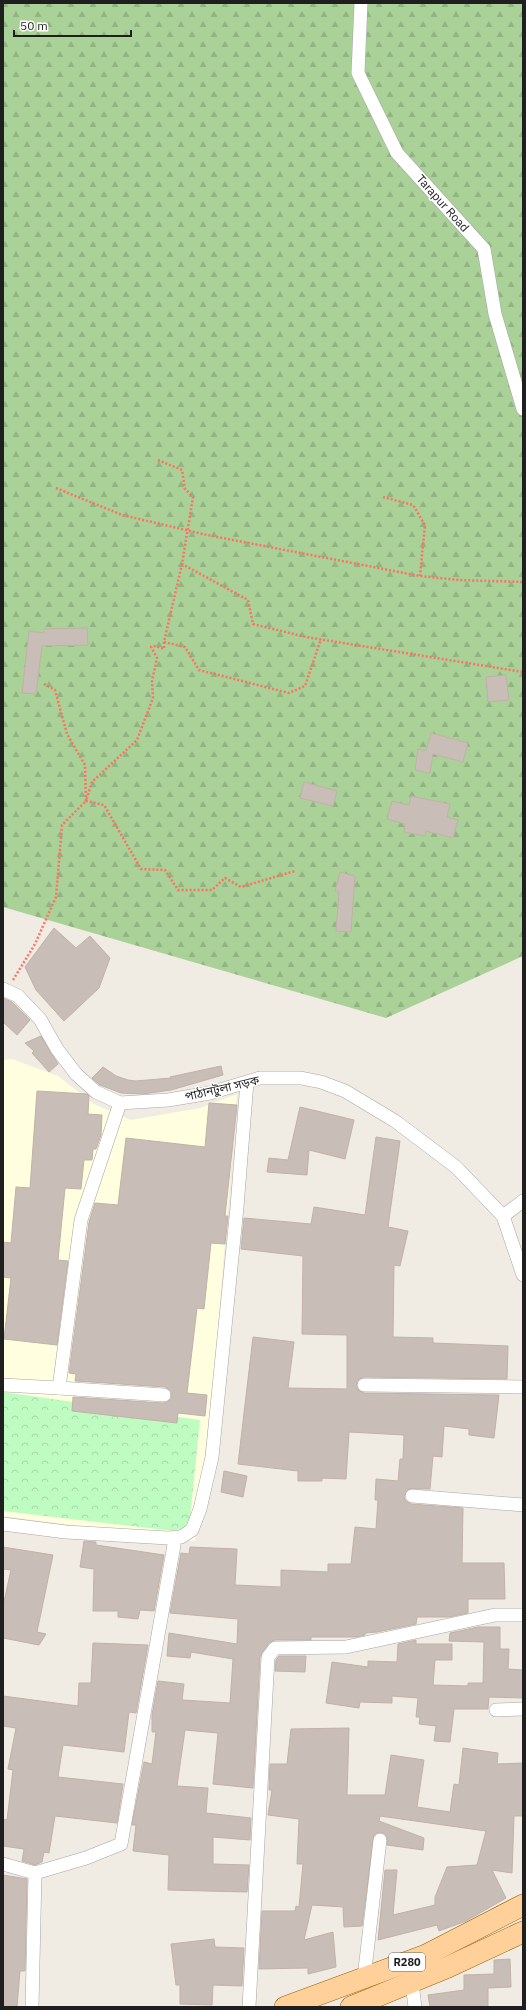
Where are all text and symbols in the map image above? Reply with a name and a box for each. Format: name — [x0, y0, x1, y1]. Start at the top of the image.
scale bar — [14, 12, 131, 38]
text: 50 m — [20, 18, 48, 33]
street label: Tarapur Road — [413, 171, 473, 235]
street label: পাঠানটুলা সড়ক — [183, 1072, 261, 1105]
road number: R280 — [389, 1953, 425, 1971]

